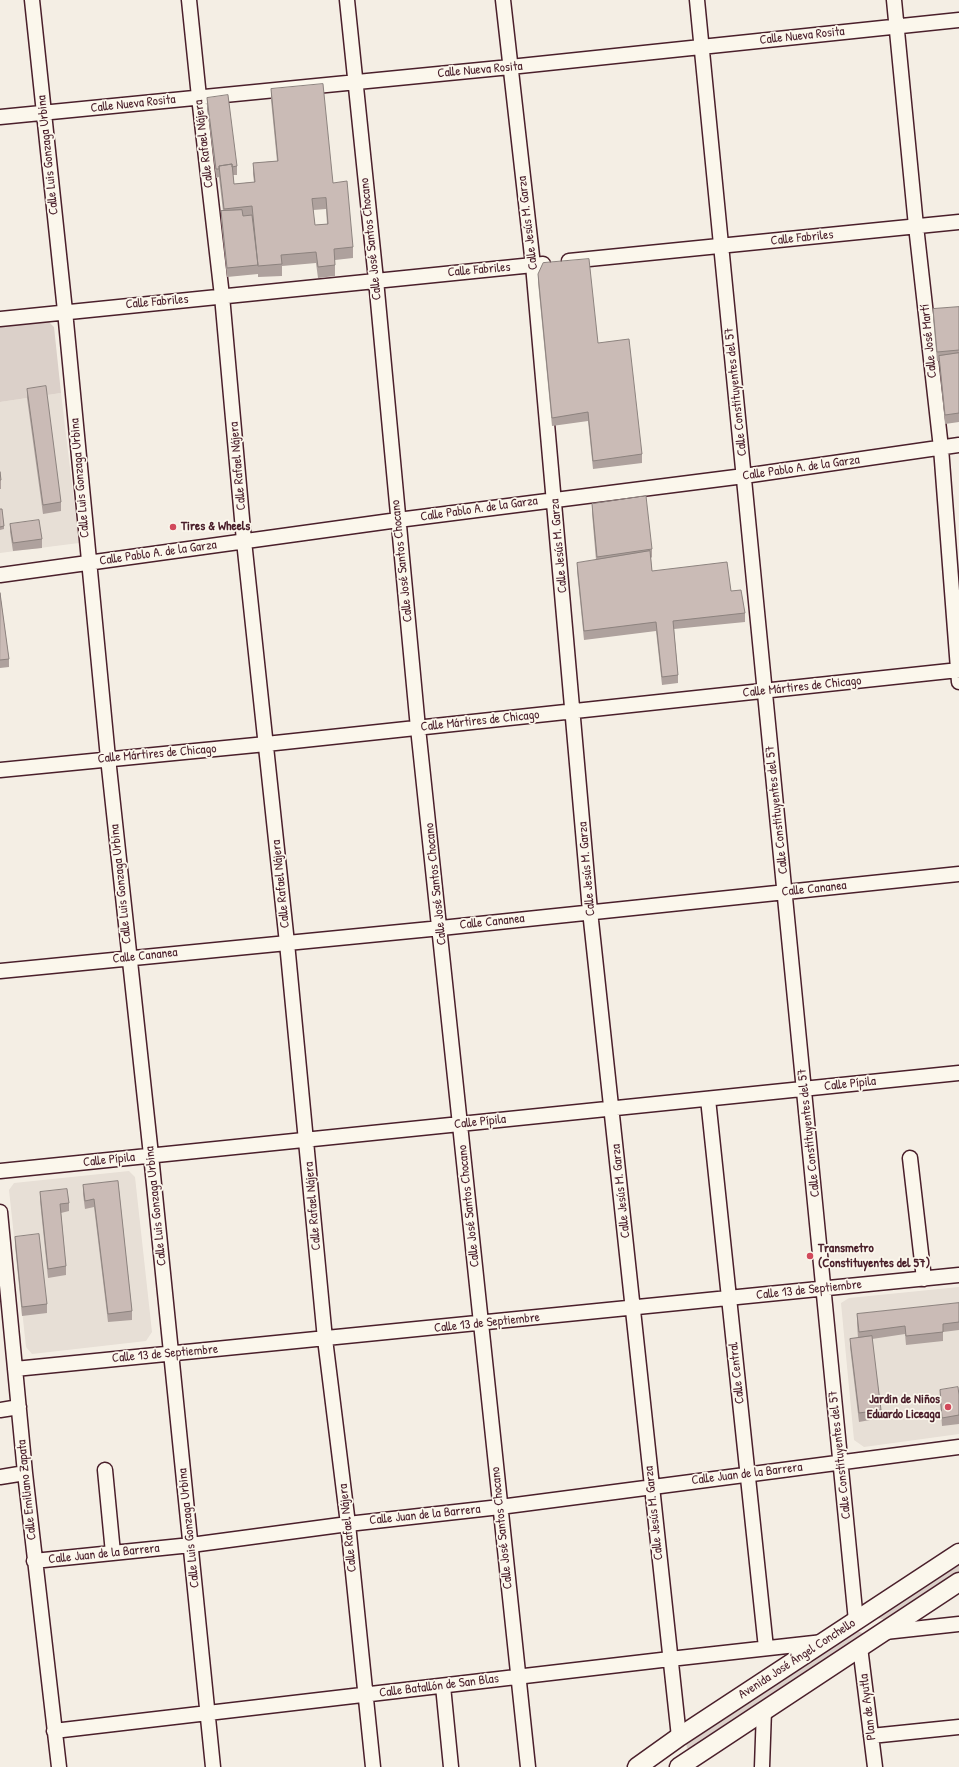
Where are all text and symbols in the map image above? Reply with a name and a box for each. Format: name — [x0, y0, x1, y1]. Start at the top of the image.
street label: Calle Nueva Rosita — [759, 24, 845, 48]
street label: Calle Nueva Rosita — [437, 59, 523, 81]
street label: Calle Nueva Rosita — [90, 92, 176, 116]
street label: Calle Luis Gonzaga Urbina — [34, 94, 62, 216]
street label: Calle Rafael Nájera — [191, 99, 217, 189]
street label: Calle Jesús M. Garza — [514, 175, 542, 271]
street label: Calle José Santos Chocano — [357, 177, 385, 301]
street label: Calle Fabriles — [770, 227, 834, 249]
street label: Calle Fabriles — [447, 259, 511, 281]
street label: Calle Fabriles — [125, 291, 189, 313]
street label: Calle José Martí — [917, 303, 941, 379]
street label: Calle Constituyentes del 57 — [721, 327, 751, 457]
street label: Calle Luis Gonzaga Urbina — [67, 417, 93, 539]
street label: Calle Rafael Nájera — [226, 421, 250, 511]
street label: Calle Pablo A. de la Garza — [741, 452, 861, 484]
street label: Calle Pablo A. de la Garza — [419, 493, 539, 525]
street label: Calle Jesús M. Garza — [547, 498, 571, 594]
street label: Calle José Santos Chocano — [388, 499, 416, 623]
place label: Tires & Wheels — [181, 519, 250, 535]
marker: Tires & Wheels — [168, 522, 178, 532]
street label: Calle Pablo A. de la Garza — [98, 537, 218, 569]
street label: Calle Mártires de Chicago — [742, 673, 862, 701]
street label: Calle Mártires de Chicago — [420, 707, 540, 735]
street label: Calle Mártires de Chicago — [97, 741, 217, 767]
street label: Calle Constituyentes del 57 — [762, 745, 792, 875]
street label: Calle Jesús M. Garza — [575, 821, 599, 917]
street label: Calle José Santos Chocano — [422, 822, 450, 946]
street label: Calle Luis Gonzaga Urbina — [107, 823, 135, 945]
street label: Calle Rafael Nájera — [269, 839, 293, 929]
street label: Calle Cananea — [781, 878, 847, 900]
street label: Calle Cananea — [459, 911, 525, 933]
street label: Calle Cananea — [112, 945, 178, 967]
street label: Calle Constituyentes del 57 — [794, 1068, 824, 1198]
street label: Calle Pípila — [823, 1074, 877, 1094]
street label: Calle Pípila — [453, 1112, 507, 1132]
street label: Calle Jesús M. Garza — [608, 1143, 634, 1239]
street label: Calle José Santos Chocano — [455, 1144, 483, 1268]
street label: Calle Luis Gonzaga Urbina — [142, 1145, 170, 1267]
street label: Calle Pípila — [82, 1150, 136, 1170]
street label: Calle Rafael Nájera — [301, 1161, 325, 1251]
place label: Transmetro (Constituyentes del 57) — [818, 1241, 930, 1272]
marker: Transmetro (Constituyentes del 57) — [805, 1251, 815, 1261]
street label: Calle 13 de Septiembre — [755, 1277, 863, 1303]
street label: Calle 13 de Septiembre — [433, 1310, 541, 1336]
street label: Calle Central — [726, 1341, 748, 1405]
street label: Calle 13 de Septiembre — [111, 1342, 219, 1366]
street label: Calle Constituyentes del 57 — [825, 1390, 855, 1520]
place label: Jardín de Niños Eduardo Liceaga — [867, 1392, 940, 1423]
marker: Jardín de Niños Eduardo Liceaga — [943, 1402, 953, 1412]
street label: Calle Emiliano Zapata — [14, 1439, 40, 1541]
street label: Calle Juan de la Barrera — [691, 1459, 803, 1489]
street label: Calle Jesús M. Garza — [641, 1465, 667, 1561]
street label: Calle José Santos Chocano — [488, 1466, 516, 1590]
street label: Calle Luis Gonzaga Urbina — [175, 1467, 203, 1589]
street label: Calle Rafael Nájera — [336, 1483, 360, 1573]
street label: Calle Juan de la Barrera — [369, 1501, 481, 1529]
street label: Calle Juan de la Barrera — [48, 1540, 160, 1568]
street label: Avenida José Ángel Conchello — [736, 1615, 858, 1703]
street label: Calle Batallón de San Blas — [378, 1671, 500, 1701]
street label: Plan de Ayutla — [856, 1673, 880, 1741]

